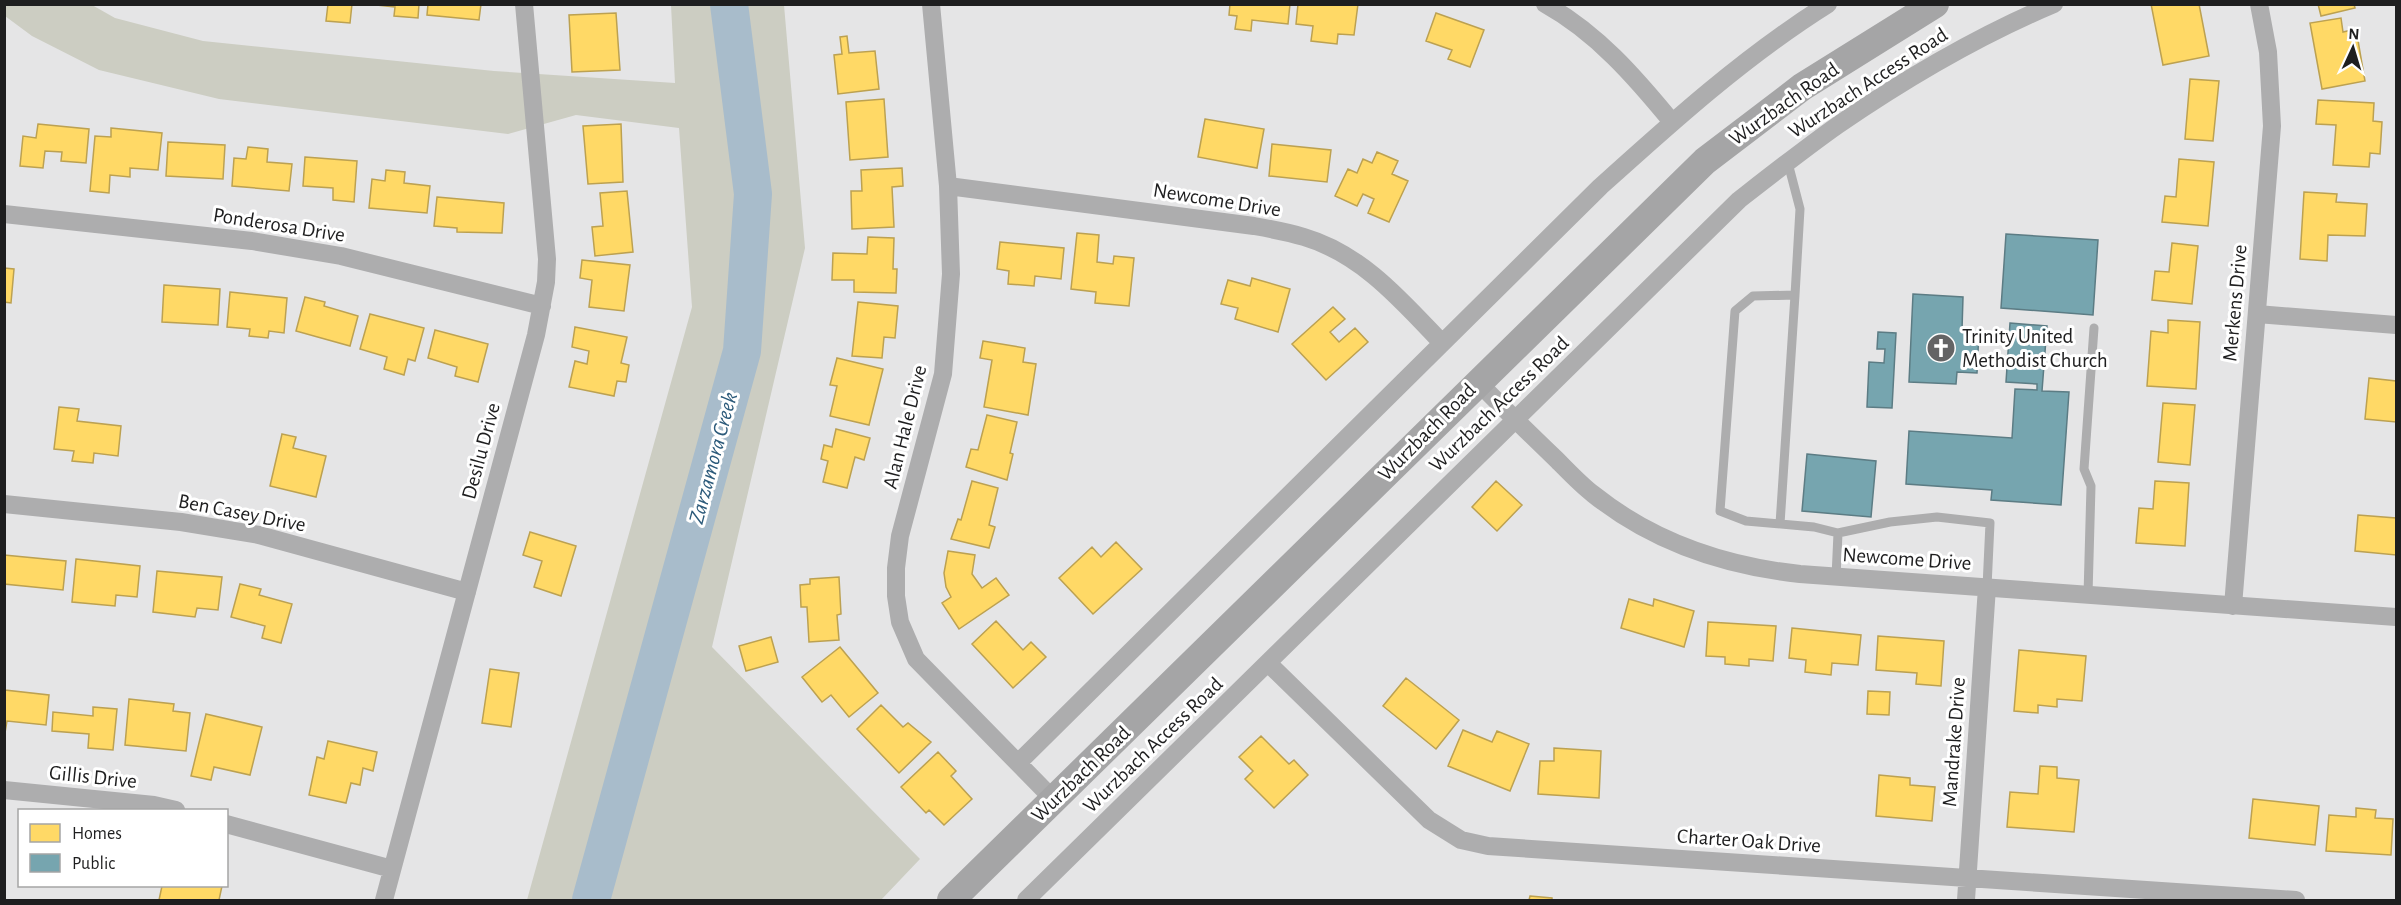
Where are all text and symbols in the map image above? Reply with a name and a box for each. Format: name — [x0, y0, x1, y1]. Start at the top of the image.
north arrow — [2323, 18, 2383, 78]
street label: Wurzbach Access Road — [1785, 24, 1951, 142]
text: N — [2348, 26, 2360, 42]
street label: Wurzbach Road — [1725, 59, 1843, 149]
street label: Newcome Drive — [1152, 180, 1282, 220]
street label: Ponderosa Drive — [212, 204, 346, 246]
street label: Merkens Drive — [2219, 244, 2251, 362]
place label: Trinity United Methodist Church — [1962, 326, 2108, 371]
street label: Wurzbach Access Road — [1425, 332, 1573, 476]
church icon: Trinity United Methodist Church — [1925, 332, 1957, 364]
street label: Alan Hale Drive — [879, 363, 931, 491]
street label: Wurzbach Road — [1374, 379, 1480, 485]
water label: Zarzamora Creek — [685, 390, 741, 526]
street label: Desilu Drive — [458, 400, 504, 502]
street label: Ben Casey Drive — [177, 490, 307, 536]
street label: Newcome Drive — [1842, 544, 1972, 574]
street label: Wurzbach Access Road — [1079, 673, 1227, 817]
street label: Mandrake Drive — [1939, 676, 1969, 808]
street label: Wurzbach Road — [1028, 722, 1135, 826]
street label: Gillis Drive — [48, 762, 138, 792]
legend — [18, 809, 228, 887]
text: Homes — [72, 825, 122, 843]
street label: Charter Oak Drive — [1676, 825, 1822, 857]
text: Public — [72, 855, 115, 873]

